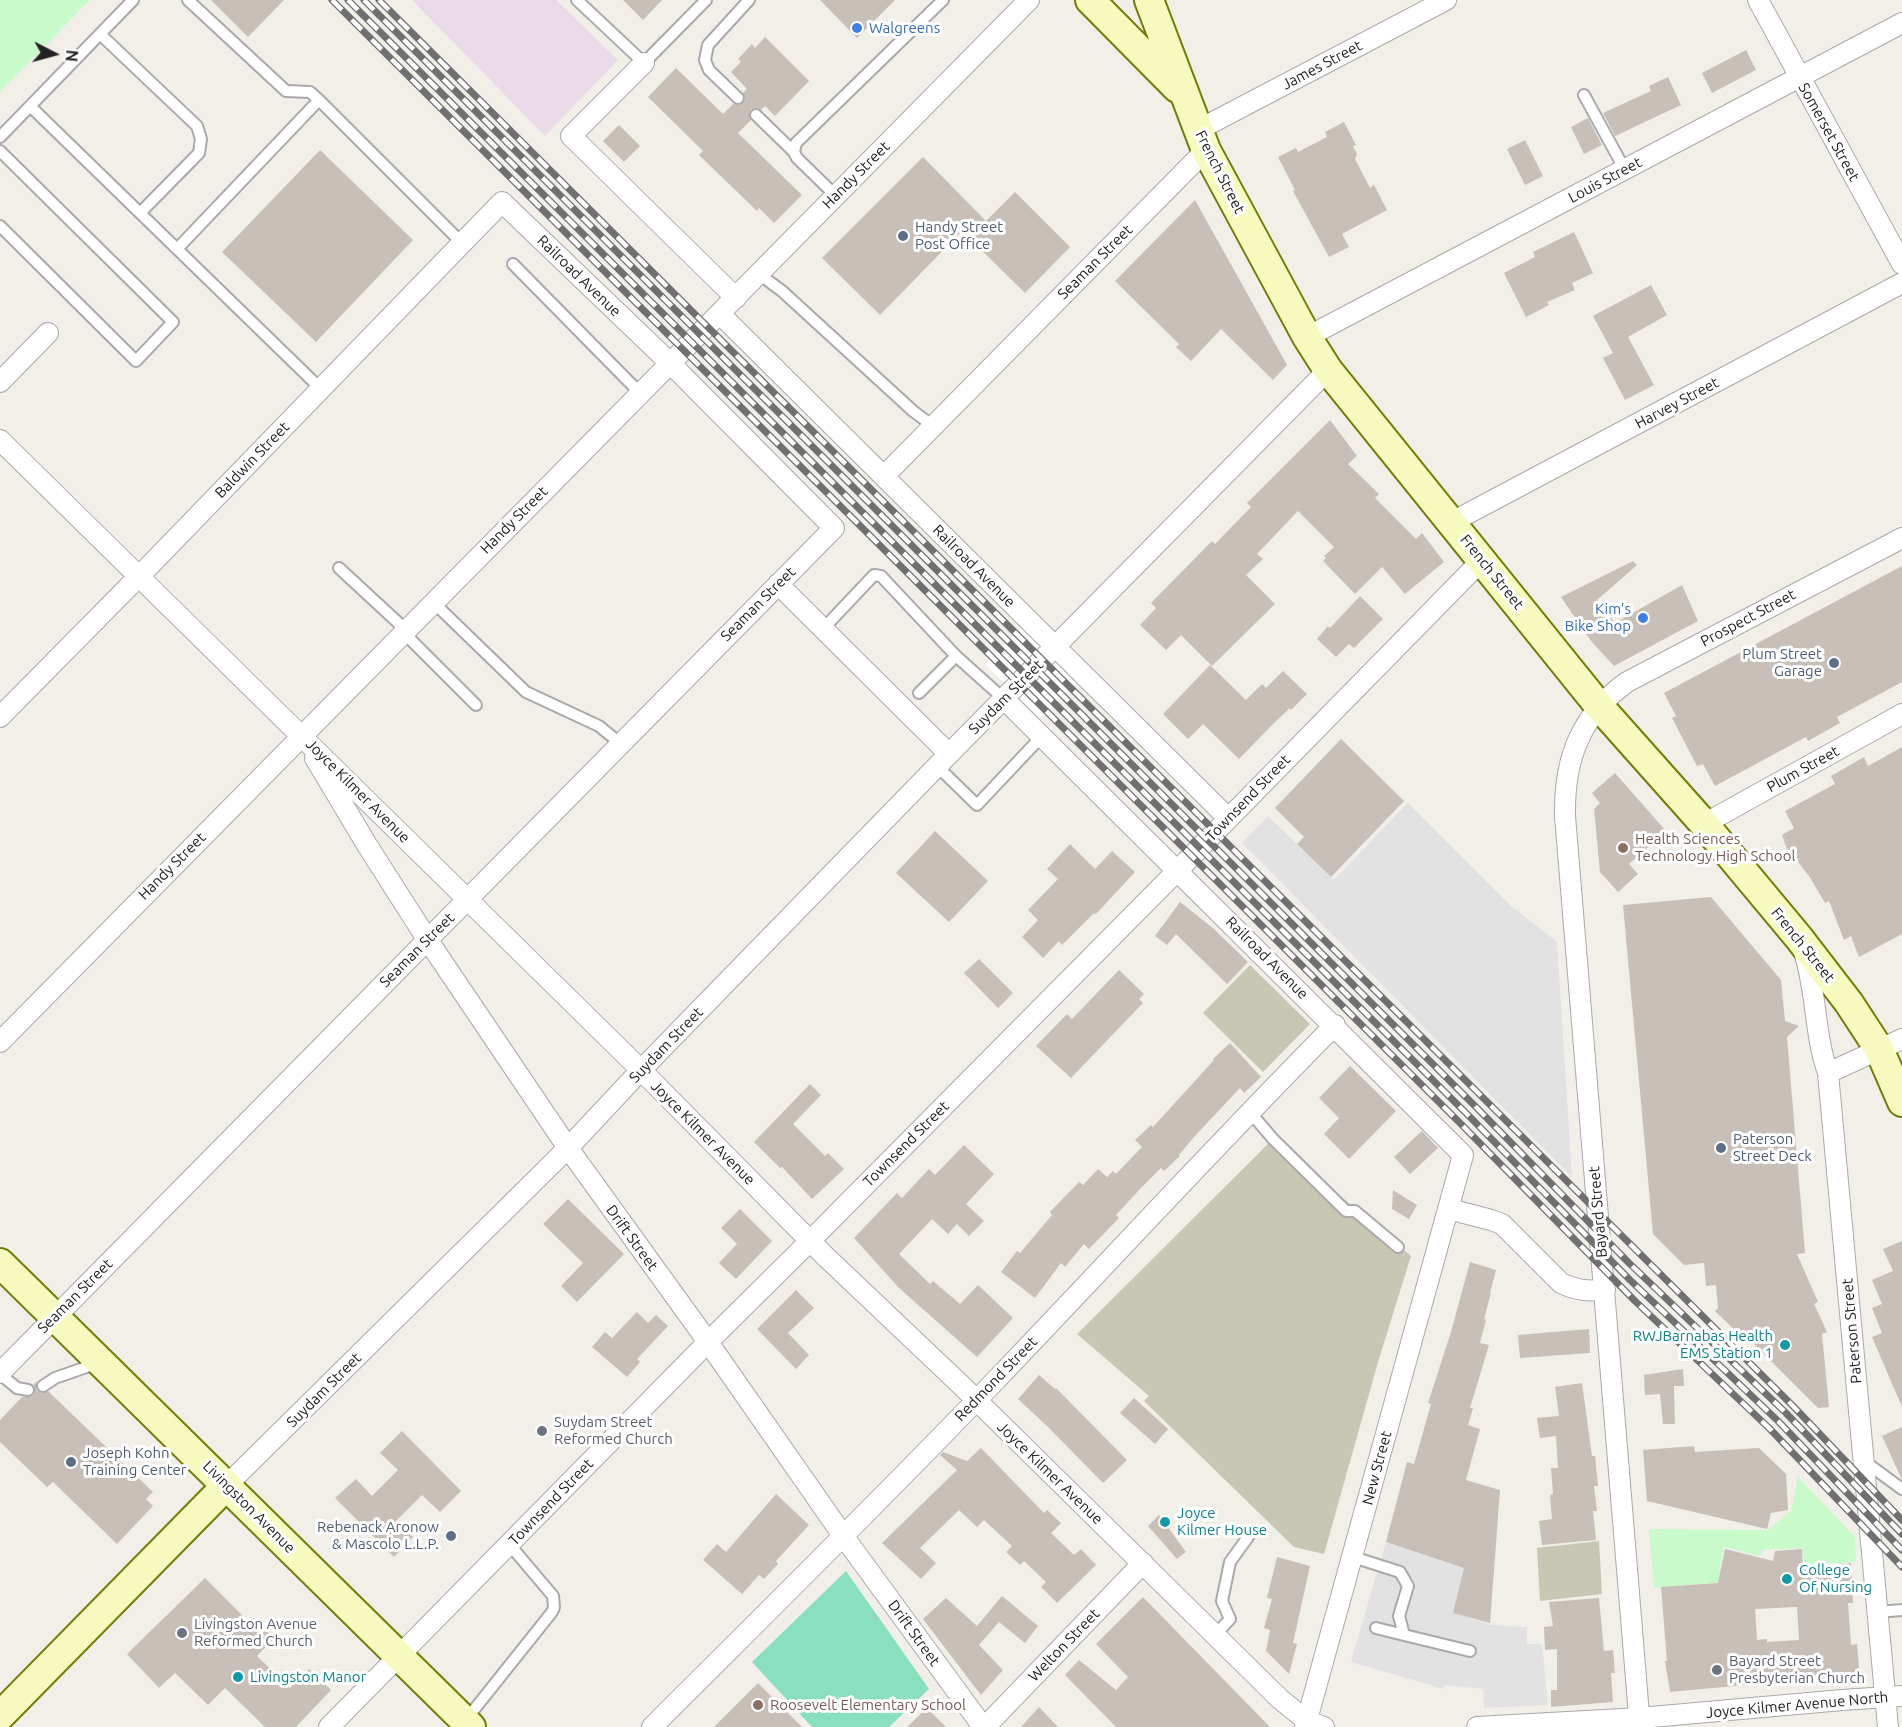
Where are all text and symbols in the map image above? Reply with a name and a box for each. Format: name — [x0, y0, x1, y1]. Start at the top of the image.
place label: Walgreens — [869, 19, 940, 37]
marker: Walgreens — [850, 21, 864, 35]
north arrow — [24, 24, 84, 84]
street label: James Street — [1279, 36, 1365, 94]
text: N — [62, 49, 81, 63]
street label: Somerset Street — [1795, 80, 1863, 184]
street label: French Street — [1191, 127, 1249, 217]
street label: Handy Street — [819, 138, 893, 212]
street label: Louis Street — [1565, 153, 1645, 207]
place label: Handy Street Post Office — [915, 218, 1003, 253]
street label: Seaman Street — [1054, 221, 1136, 303]
marker: Handy Street Post Office — [896, 229, 910, 243]
street label: Railroad Avenue — [533, 231, 625, 321]
street label: Harvey Street — [1632, 373, 1722, 433]
street label: Baldwin Street — [211, 418, 293, 502]
street label: Handy Street — [477, 483, 551, 557]
street label: Railroad Avenue — [929, 521, 1019, 611]
street label: French Street — [1456, 531, 1528, 613]
street label: Seaman Street — [717, 563, 799, 645]
street label: Prospect Street — [1697, 585, 1799, 651]
place label: Kim's Bike Shop — [1565, 600, 1631, 635]
marker: Kim's Bike Shop — [1636, 611, 1650, 625]
place label: Plum Street Garage — [1742, 645, 1822, 680]
street label: Suydam Street — [965, 656, 1047, 738]
marker: Plum Street Garage — [1827, 656, 1841, 670]
street label: Joyce Kilmer Avenue — [302, 735, 414, 847]
street label: Plum Street — [1764, 742, 1842, 796]
street label: Townsend Street — [1202, 751, 1294, 845]
street label: Handy Street — [135, 829, 209, 903]
place label: Health Sciences Technology High School — [1635, 830, 1795, 865]
marker: Health Sciences Technology High School — [1616, 841, 1630, 855]
street label: French Street — [1767, 904, 1839, 986]
street label: Seaman Street — [376, 909, 458, 991]
street label: Railroad Avenue — [1222, 913, 1312, 1003]
street label: Suydam Street — [625, 1003, 707, 1087]
street label: Joyce Kilmer Avenue — [647, 1077, 759, 1189]
street label: Townsend Street — [859, 1097, 953, 1191]
place label: Paterson Street Deck — [1733, 1130, 1812, 1165]
marker: Paterson Street Deck — [1714, 1141, 1728, 1155]
street label: Bayard Street — [1585, 1165, 1611, 1259]
street label: Drift Street — [602, 1202, 662, 1274]
street label: Seaman Street — [34, 1255, 116, 1337]
street label: Paterson Street — [1838, 1278, 1866, 1384]
place label: RWJBarnabas Health EMS Station 1 — [1633, 1327, 1773, 1362]
street label: Redmond Street — [951, 1333, 1041, 1425]
marker: RWJBarnabas Health EMS Station 1 — [1778, 1338, 1792, 1352]
street label: Suydam Street — [283, 1349, 365, 1431]
place label: Suydam Street Reformed Church — [554, 1413, 673, 1448]
street label: Joyce Kilmer Avenue — [993, 1418, 1107, 1528]
marker: Suydam Street Reformed Church — [535, 1424, 549, 1438]
street label: New Street — [1358, 1429, 1396, 1507]
place label: Joseph Kohn Training Center — [83, 1444, 187, 1479]
marker: Joseph Kohn Training Center — [64, 1455, 78, 1469]
street label: Townsend Street — [505, 1455, 597, 1549]
street label: Livingston Avenue — [199, 1457, 299, 1557]
place label: Joyce Kilmer House — [1177, 1504, 1267, 1539]
marker: Joyce Kilmer House — [1158, 1515, 1172, 1529]
place label: Rebenack Aronow & Mascolo L.L.P. — [317, 1518, 439, 1553]
marker: Rebenack Aronow & Mascolo L.L.P. — [444, 1529, 458, 1543]
place label: College Of Nursing — [1799, 1561, 1872, 1596]
marker: College Of Nursing — [1780, 1572, 1794, 1586]
street label: Drift Street — [884, 1597, 944, 1669]
street label: Welton Street — [1025, 1605, 1103, 1685]
place label: Livingston Avenue Reformed Church — [194, 1615, 317, 1650]
marker: Livingston Avenue Reformed Church — [175, 1626, 189, 1640]
place label: Bayard Street Presbyterian Church — [1729, 1652, 1865, 1687]
marker: Bayard Street Presbyterian Church — [1710, 1663, 1724, 1677]
place label: Livingston Manor — [250, 1668, 366, 1686]
marker: Livingston Manor — [231, 1670, 245, 1684]
street label: Joyce Kilmer Avenue North — [1705, 1688, 1889, 1722]
place label: Roosevelt Elementary School — [770, 1696, 966, 1714]
marker: Roosevelt Elementary School — [751, 1698, 765, 1712]

